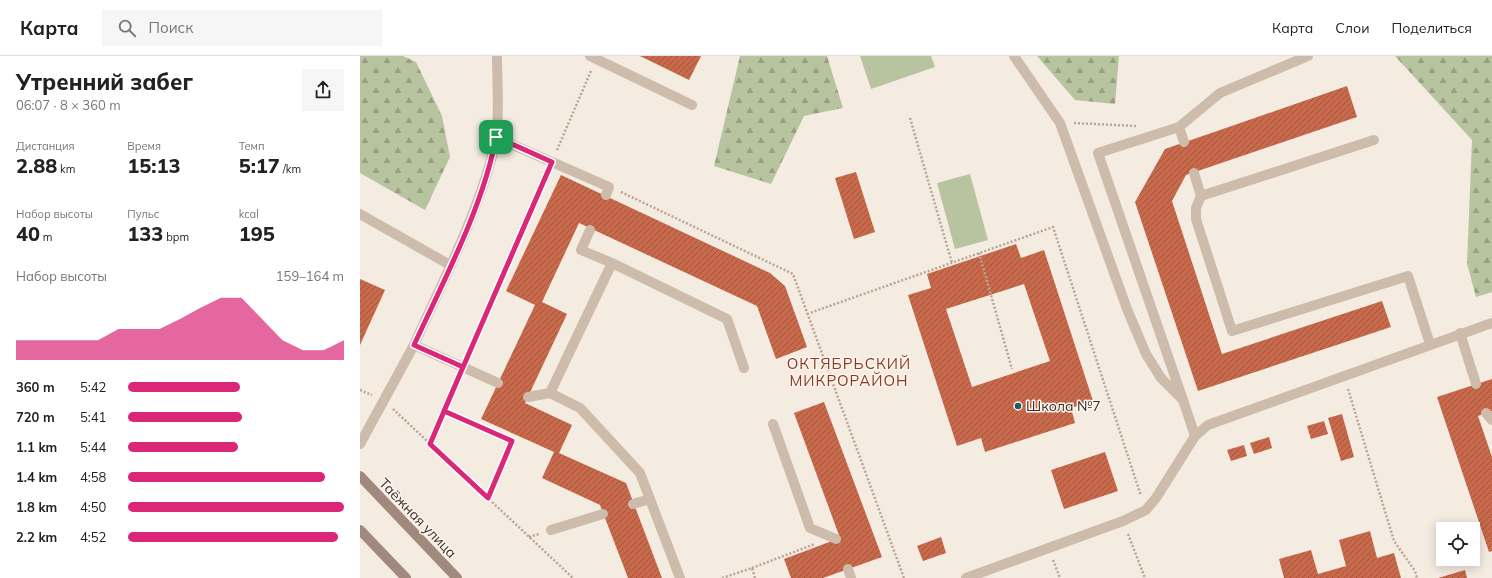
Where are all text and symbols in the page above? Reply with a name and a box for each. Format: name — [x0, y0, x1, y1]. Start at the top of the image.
search box — [102, 10, 382, 46]
text: Карта — [20, 16, 78, 40]
icon: search — [116, 17, 138, 39]
text: Поиск — [148, 18, 193, 37]
text: Карта — [1272, 19, 1313, 37]
text: Слои — [1335, 19, 1370, 37]
text: Поделиться — [1392, 19, 1472, 37]
text: Утренний забег — [16, 68, 193, 96]
button: share — [302, 69, 344, 111]
text: 06:07 · 8 × 360 m — [16, 97, 121, 113]
pin — [479, 120, 513, 154]
icon: arrive — [485, 126, 507, 148]
text: Дистанция — [16, 139, 75, 153]
text: Время — [127, 139, 161, 153]
text: Темп — [239, 139, 265, 153]
text: 2.88 — [16, 153, 57, 178]
text: 15:13 — [127, 153, 181, 178]
text: 5:17 — [239, 153, 280, 178]
text: km — [57, 162, 75, 176]
text: /km — [280, 162, 301, 176]
text: Набор высоты — [16, 207, 93, 221]
text: Пульс — [127, 207, 159, 221]
text: kcal — [239, 207, 259, 221]
text: 40 — [16, 221, 40, 246]
text: 133 — [127, 221, 163, 246]
text: 195 — [239, 221, 275, 246]
text: m — [40, 230, 53, 244]
text: bpm — [163, 230, 189, 244]
text: Набор высоты — [16, 268, 107, 284]
text: 159–164 m — [276, 268, 344, 284]
district label: ОКТЯБРЬСКИЙ МИКРОРАЙОН — [787, 354, 911, 390]
text: 360 m — [16, 379, 55, 395]
text: 5:42 — [80, 379, 106, 395]
place label: Школа №7 — [1026, 397, 1101, 415]
marker: Школа №7 — [1013, 401, 1023, 411]
text: 720 m — [16, 409, 55, 425]
text: 5:41 — [80, 409, 106, 425]
text: 1.1 km — [16, 439, 57, 455]
text: 5:44 — [80, 439, 106, 455]
text: 1.4 km — [16, 469, 57, 485]
text: 4:58 — [80, 469, 106, 485]
street label: Таёжная улица — [375, 474, 461, 562]
text: 1.8 km — [16, 499, 57, 515]
text: 4:50 — [80, 499, 106, 515]
map controls — [1436, 522, 1480, 566]
button: locate — [1436, 522, 1480, 566]
text: 2.2 km — [16, 529, 57, 545]
text: 4:52 — [80, 529, 106, 545]

